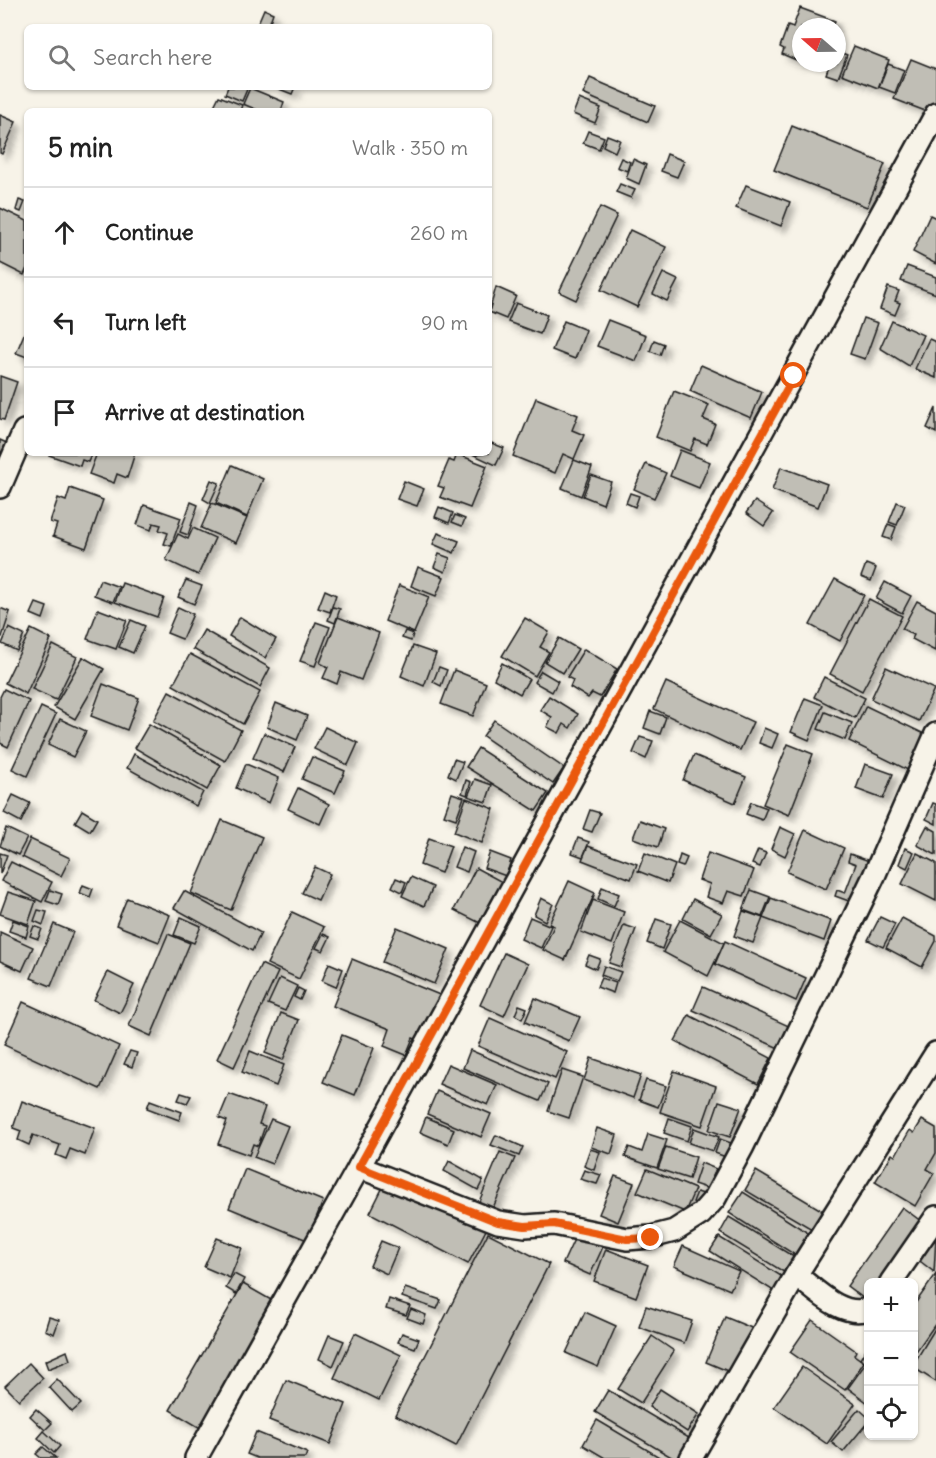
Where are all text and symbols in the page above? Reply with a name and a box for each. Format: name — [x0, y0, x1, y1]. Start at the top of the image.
north arrow — [792, 18, 846, 72]
search box — [24, 24, 492, 90]
icon: search — [45, 41, 78, 74]
text: Search here — [93, 43, 212, 71]
text: 5 min — [48, 131, 113, 164]
text: Walk · 350 m — [352, 135, 468, 160]
icon: ahead — [48, 216, 81, 249]
text: Continue — [105, 218, 194, 246]
text: 260 m — [410, 220, 468, 245]
icon: left — [48, 306, 81, 339]
text: Turn left — [105, 308, 186, 336]
text: 90 m — [421, 310, 468, 335]
route start — [780, 362, 806, 388]
icon: arrive — [48, 396, 81, 429]
text: Arrive at destination — [105, 398, 305, 426]
route end — [637, 1224, 663, 1250]
map controls — [864, 1278, 918, 1440]
button: + — [864, 1278, 918, 1332]
button: − — [864, 1332, 918, 1386]
button: locate — [864, 1386, 918, 1440]

